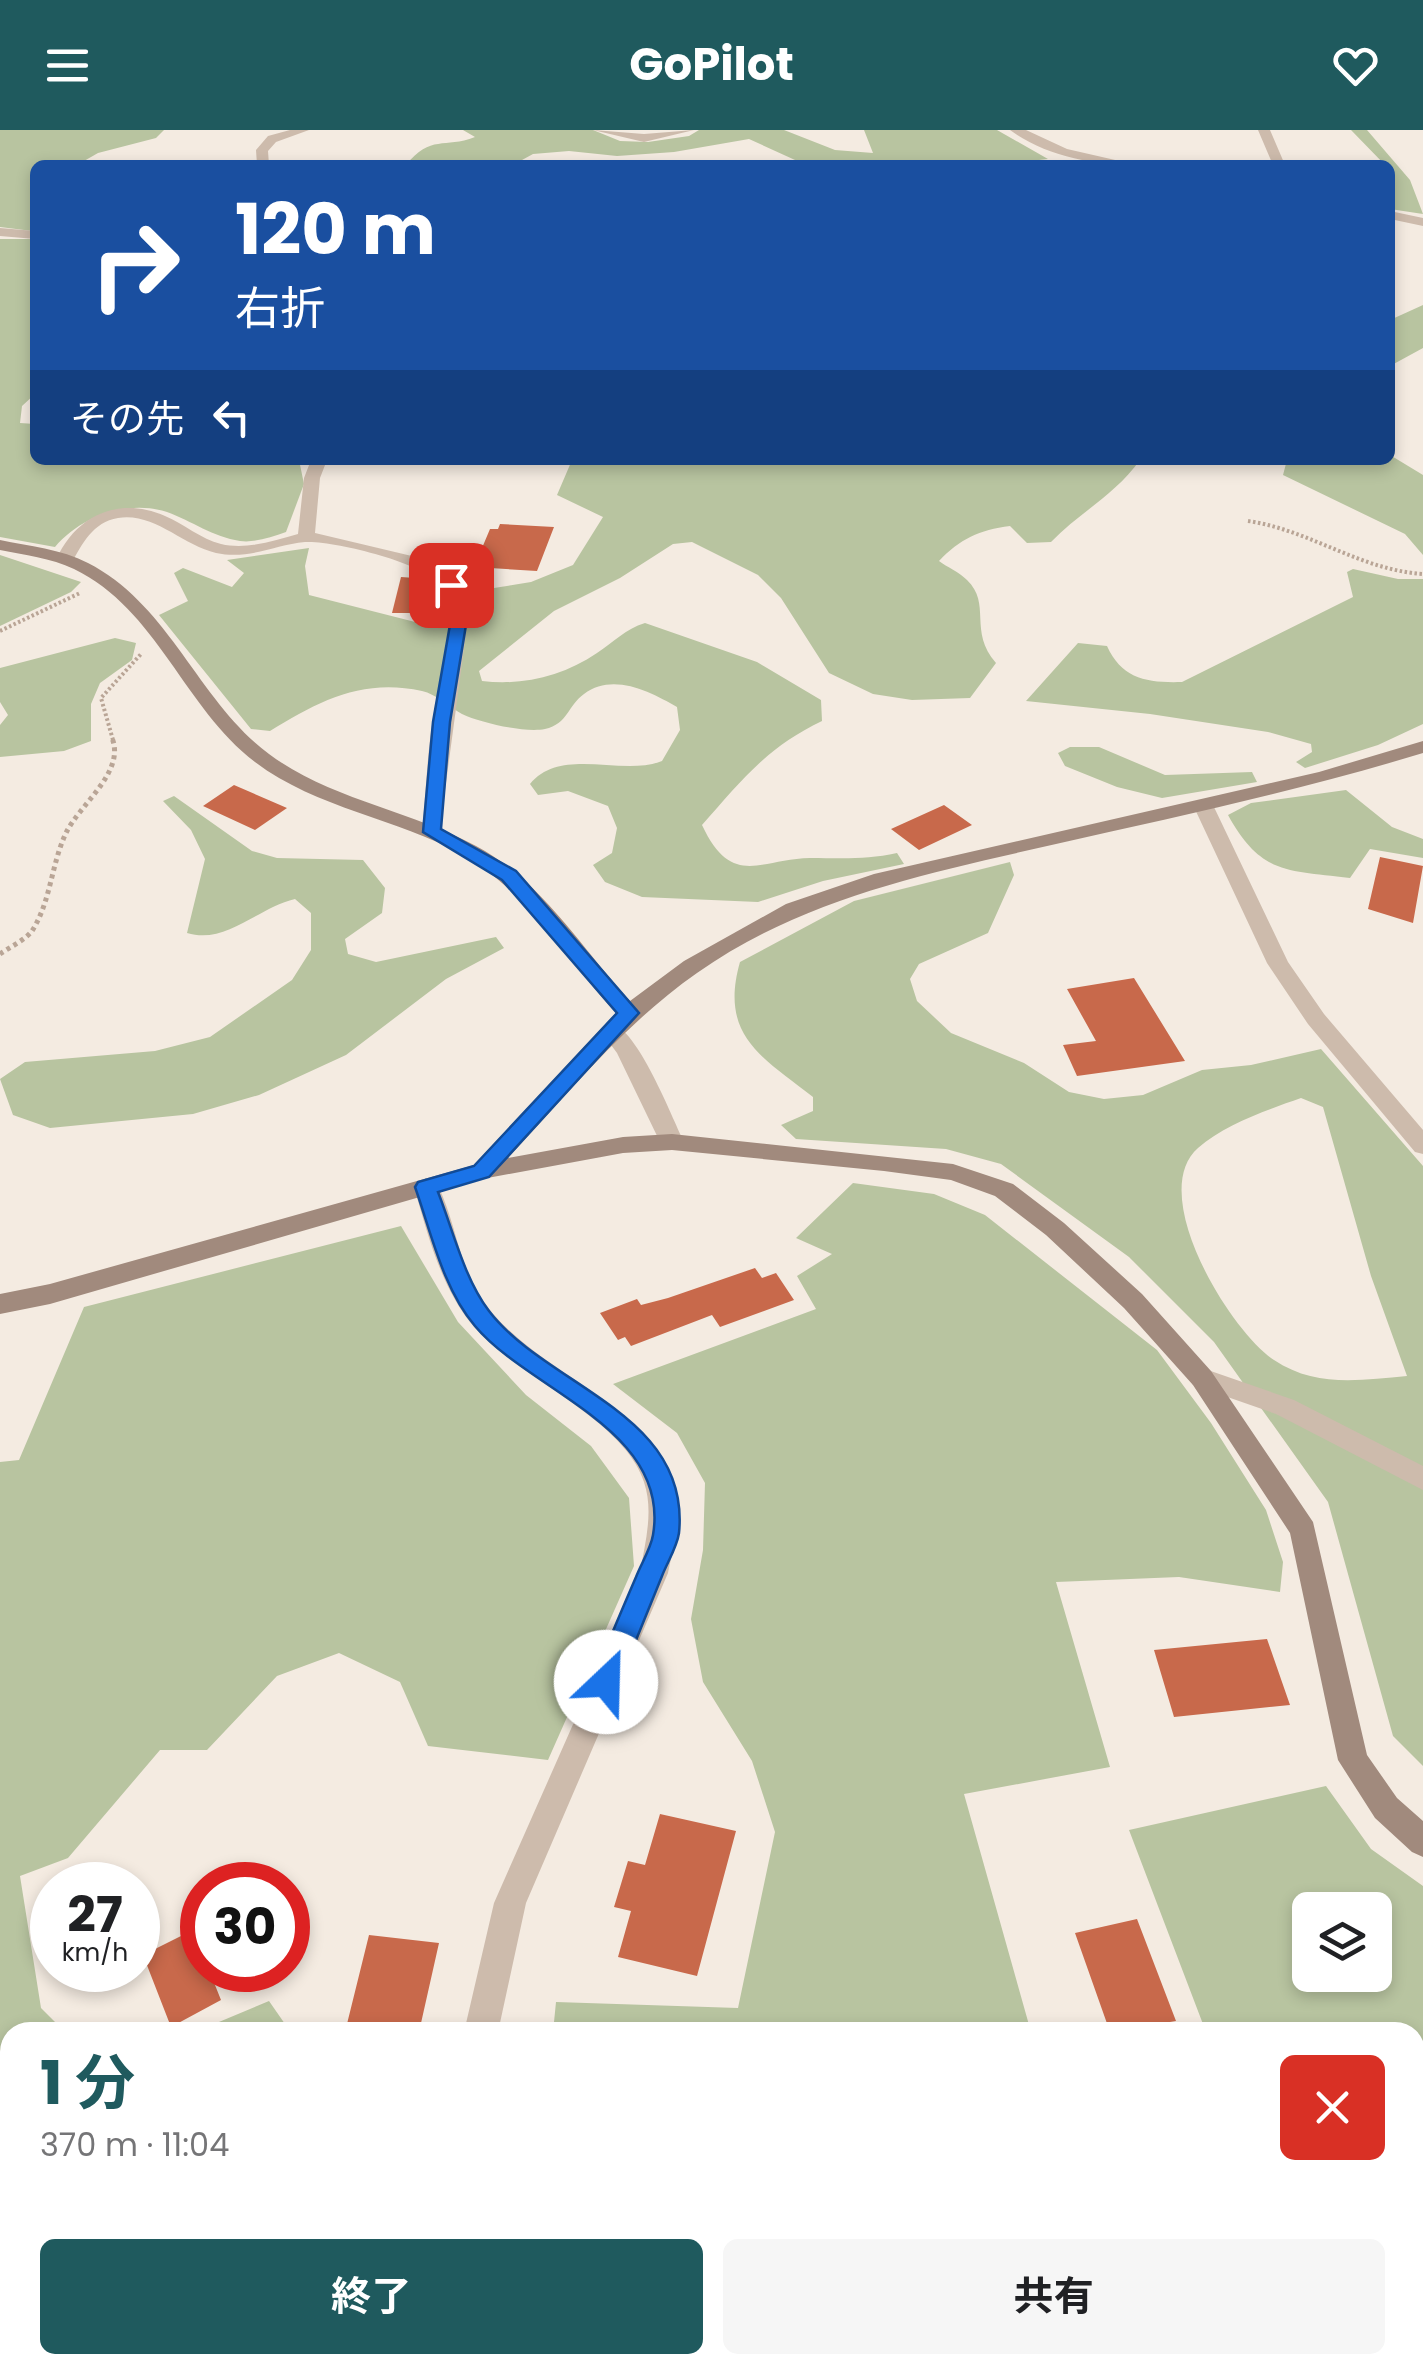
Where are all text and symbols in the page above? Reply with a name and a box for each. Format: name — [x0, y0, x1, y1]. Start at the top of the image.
text: GoPilot — [629, 33, 794, 96]
icon: menu — [40, 38, 95, 93]
icon: heart — [1328, 38, 1383, 93]
text: 120 m — [235, 180, 436, 279]
icon: right — [70, 200, 200, 330]
text: 右折 — [235, 277, 325, 340]
icon: left — [204, 390, 259, 445]
text: その先 — [70, 392, 184, 445]
pin — [409, 543, 494, 628]
icon: arrive — [424, 558, 479, 613]
position arrow — [554, 1630, 658, 1734]
speed limit sign: 30 — [180, 1862, 310, 1992]
text: 27 — [67, 1879, 123, 1950]
map controls — [1292, 1892, 1392, 1992]
button: layers — [1292, 1892, 1392, 1992]
text: km/h — [62, 1935, 128, 1970]
text: 1 分 — [40, 2041, 135, 2125]
button: close — [1280, 2055, 1385, 2160]
text: 370 m · 11:04 — [40, 2122, 229, 2167]
button: 終了 — [40, 2239, 703, 2354]
button: 共有 — [723, 2239, 1385, 2354]

